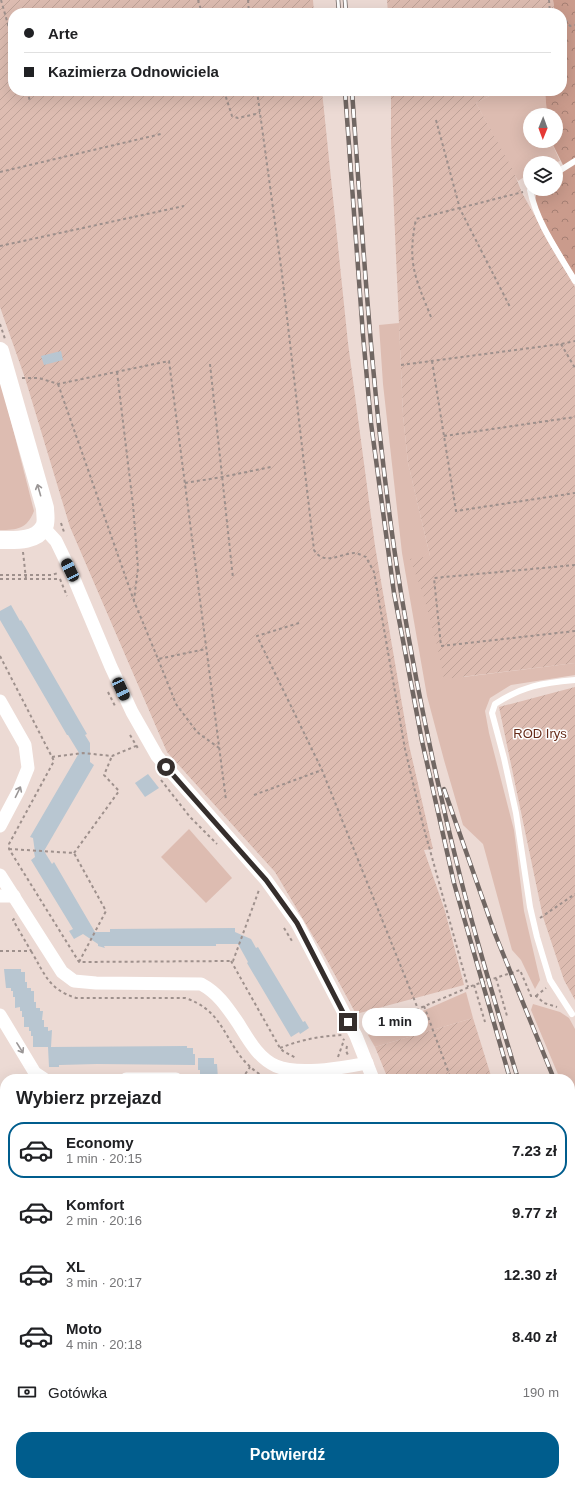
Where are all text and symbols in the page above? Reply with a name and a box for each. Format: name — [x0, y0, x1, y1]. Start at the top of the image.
text: Arte — [48, 25, 78, 42]
text: Kazimierza Odnowiciela — [48, 63, 219, 80]
north arrow — [523, 108, 563, 148]
map controls — [523, 108, 563, 196]
button: layers — [523, 156, 563, 196]
one-way arrow — [35, 484, 42, 497]
car — [59, 557, 81, 583]
car — [110, 676, 132, 702]
park label: ROD Irys — [513, 726, 567, 741]
route start — [157, 758, 175, 776]
one-way arrow — [15, 786, 22, 798]
callout: 1 min — [362, 1008, 428, 1036]
route end — [339, 1013, 357, 1031]
text: 1 min — [378, 1014, 412, 1029]
one-way arrow — [17, 1042, 25, 1054]
text: Wybierz przejazd — [16, 1088, 162, 1108]
icon: car — [18, 1132, 54, 1168]
text: Economy — [66, 1134, 134, 1151]
text: 7.23 zł — [512, 1142, 557, 1159]
text: 1 min · 20:15 — [66, 1151, 142, 1166]
icon: car — [18, 1194, 54, 1230]
text: Komfort — [66, 1196, 124, 1213]
text: 9.77 zł — [512, 1204, 557, 1221]
text: 2 min · 20:16 — [66, 1213, 142, 1228]
icon: car — [18, 1256, 54, 1292]
text: XL — [66, 1258, 85, 1275]
text: 12.30 zł — [504, 1266, 557, 1283]
text: 3 min · 20:17 — [66, 1275, 142, 1290]
icon: car — [18, 1318, 54, 1354]
text: Moto — [66, 1320, 102, 1337]
text: 8.40 zł — [512, 1328, 557, 1345]
text: 4 min · 20:18 — [66, 1337, 142, 1352]
icon: cash — [16, 1381, 38, 1403]
text: Gotówka — [48, 1384, 107, 1401]
text: 190 m — [523, 1385, 559, 1400]
button: Potwierdź — [16, 1432, 559, 1478]

